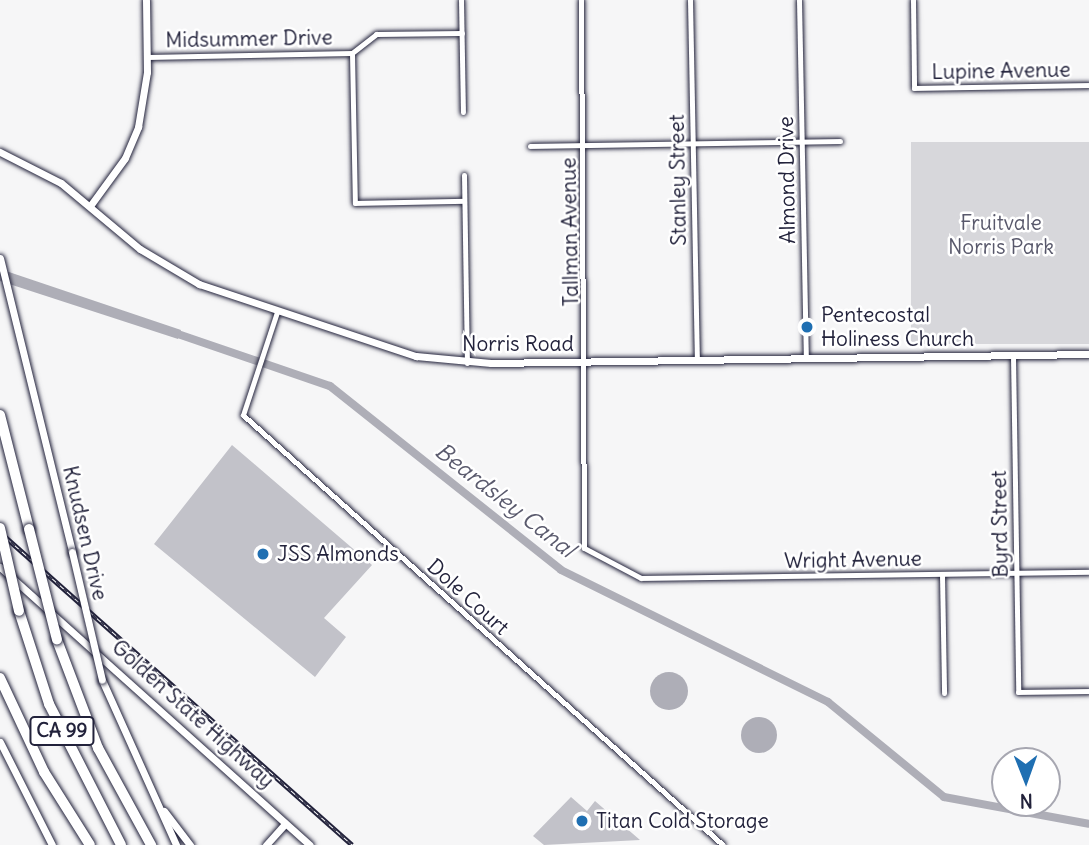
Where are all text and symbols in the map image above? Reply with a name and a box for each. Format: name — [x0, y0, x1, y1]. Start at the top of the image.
street label: Midsummer Drive — [165, 25, 333, 53]
street label: Lupine Avenue — [931, 57, 1071, 85]
street label: Stanley Street — [664, 114, 692, 246]
street label: Almond Drive — [773, 116, 801, 244]
street label: Tallman Avenue — [556, 157, 584, 307]
park label: Fruitvale Norris Park — [948, 210, 1054, 260]
place label: Pentecostal Holiness Church — [821, 302, 974, 352]
marker: Pentecostal Holiness Church — [799, 319, 815, 335]
street label: Norris Road — [462, 331, 574, 357]
water label: Beardsley Canal — [430, 437, 580, 563]
street label: Knudsen Drive — [57, 463, 113, 603]
street label: Byrd Street — [986, 470, 1014, 578]
place label: JSS Almonds — [277, 541, 399, 567]
marker: JSS Almonds — [255, 546, 271, 562]
street label: Wright Avenue — [784, 546, 922, 574]
street label: Dole Court — [422, 554, 514, 640]
street label: Golden State Highway — [107, 634, 279, 794]
road number: CA 99 — [29, 716, 95, 746]
north arrow — [991, 747, 1061, 817]
text: N — [1020, 789, 1033, 813]
place label: Titan Cold Storage — [596, 808, 769, 834]
marker: Titan Cold Storage — [574, 813, 590, 829]

